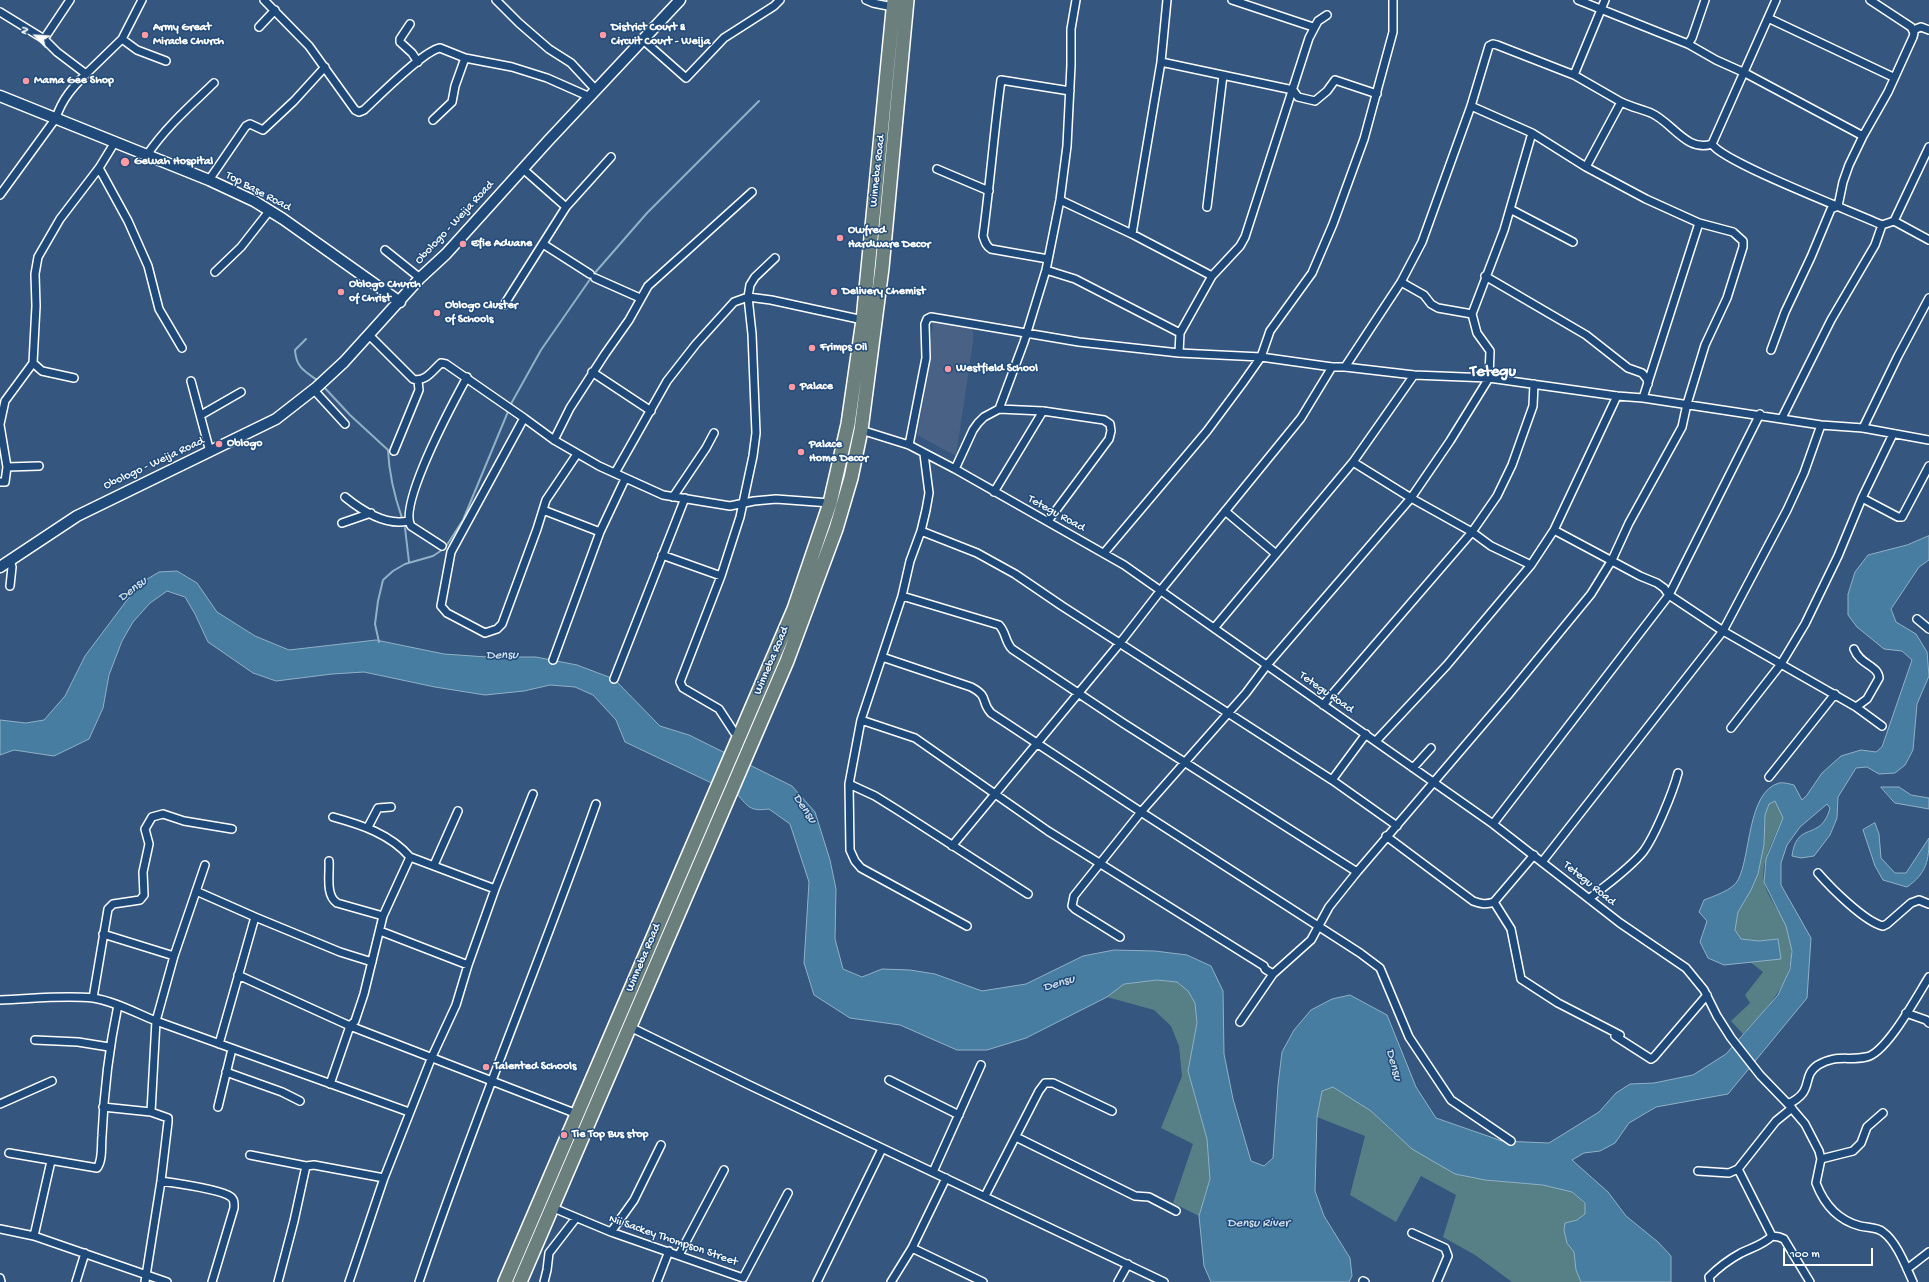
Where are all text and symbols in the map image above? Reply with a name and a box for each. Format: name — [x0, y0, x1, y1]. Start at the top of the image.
north arrow — [16, 16, 56, 56]
place label: Army Great Miracle Church — [153, 21, 224, 49]
place label: District Court & Circuit Court - Weija — [611, 21, 711, 49]
text: N — [18, 25, 32, 37]
marker: Army Great Miracle Church — [140, 30, 150, 40]
marker: District Court & Circuit Court - Weija — [598, 30, 608, 40]
place label: Mama Gee Shop — [34, 74, 114, 88]
marker: Mama Gee Shop — [21, 76, 31, 86]
street label: Winneba Road — [867, 134, 889, 208]
place label: Gewah Hospital — [134, 155, 213, 169]
marker: Gewah Hospital — [119, 156, 131, 168]
street label: Top Base Road — [223, 169, 293, 215]
street label: Obologo - Weija Road — [412, 178, 498, 268]
place label: Owfred Hardware Decor — [848, 224, 931, 252]
marker: Owfred Hardware Decor — [835, 233, 845, 243]
place label: Efie Aduane — [471, 237, 532, 251]
marker: Efie Aduane — [458, 239, 468, 249]
place label: Oblogo Church of Christ — [349, 278, 421, 306]
place label: Delivery Chemist — [842, 285, 925, 299]
marker: Oblogo Church of Christ — [336, 287, 346, 297]
marker: Delivery Chemist — [829, 287, 839, 297]
place label: Oblogo Cluster of Schools — [445, 299, 518, 327]
marker: Oblogo Cluster of Schools — [432, 308, 442, 318]
place label: Frimps Oil — [820, 341, 867, 355]
marker: Frimps Oil — [807, 343, 817, 353]
place label: Westfield School — [956, 362, 1038, 376]
district label: Tetegu — [1470, 363, 1516, 383]
marker: Westfield School — [943, 364, 953, 374]
place label: Palace — [800, 380, 833, 394]
marker: Palace — [787, 382, 797, 392]
street label: Obologo - Weija Road — [101, 434, 207, 494]
place label: Oblogo — [227, 437, 262, 451]
place label: Palace Home Decor — [809, 438, 868, 466]
marker: Oblogo — [214, 439, 224, 449]
marker: Palace Home Decor — [796, 447, 806, 457]
street label: Tetegu Road — [1025, 492, 1087, 536]
water label: Densu — [115, 574, 151, 606]
street label: Winneba Road — [751, 625, 793, 697]
water label: Densu — [486, 648, 518, 664]
street label: Tetegu Road — [1296, 669, 1356, 717]
water label: Densu — [789, 791, 819, 827]
street label: Tetegu Road — [1560, 858, 1618, 910]
street label: Winneba Road — [623, 922, 665, 994]
water label: Densu — [1041, 972, 1077, 996]
water label: Densu — [1381, 1047, 1405, 1083]
place label: Talented Schools — [494, 1060, 576, 1074]
marker: Talented Schools — [481, 1062, 491, 1072]
place label: Tie Top Bus stop — [572, 1128, 648, 1142]
marker: Tie Top Bus stop — [559, 1130, 569, 1140]
street label: Nii Sackey Thompson Street — [607, 1212, 739, 1270]
water label: Densu River — [1227, 1216, 1289, 1232]
scale bar — [1785, 1240, 1875, 1266]
text: 100 m — [1790, 1248, 1820, 1262]

